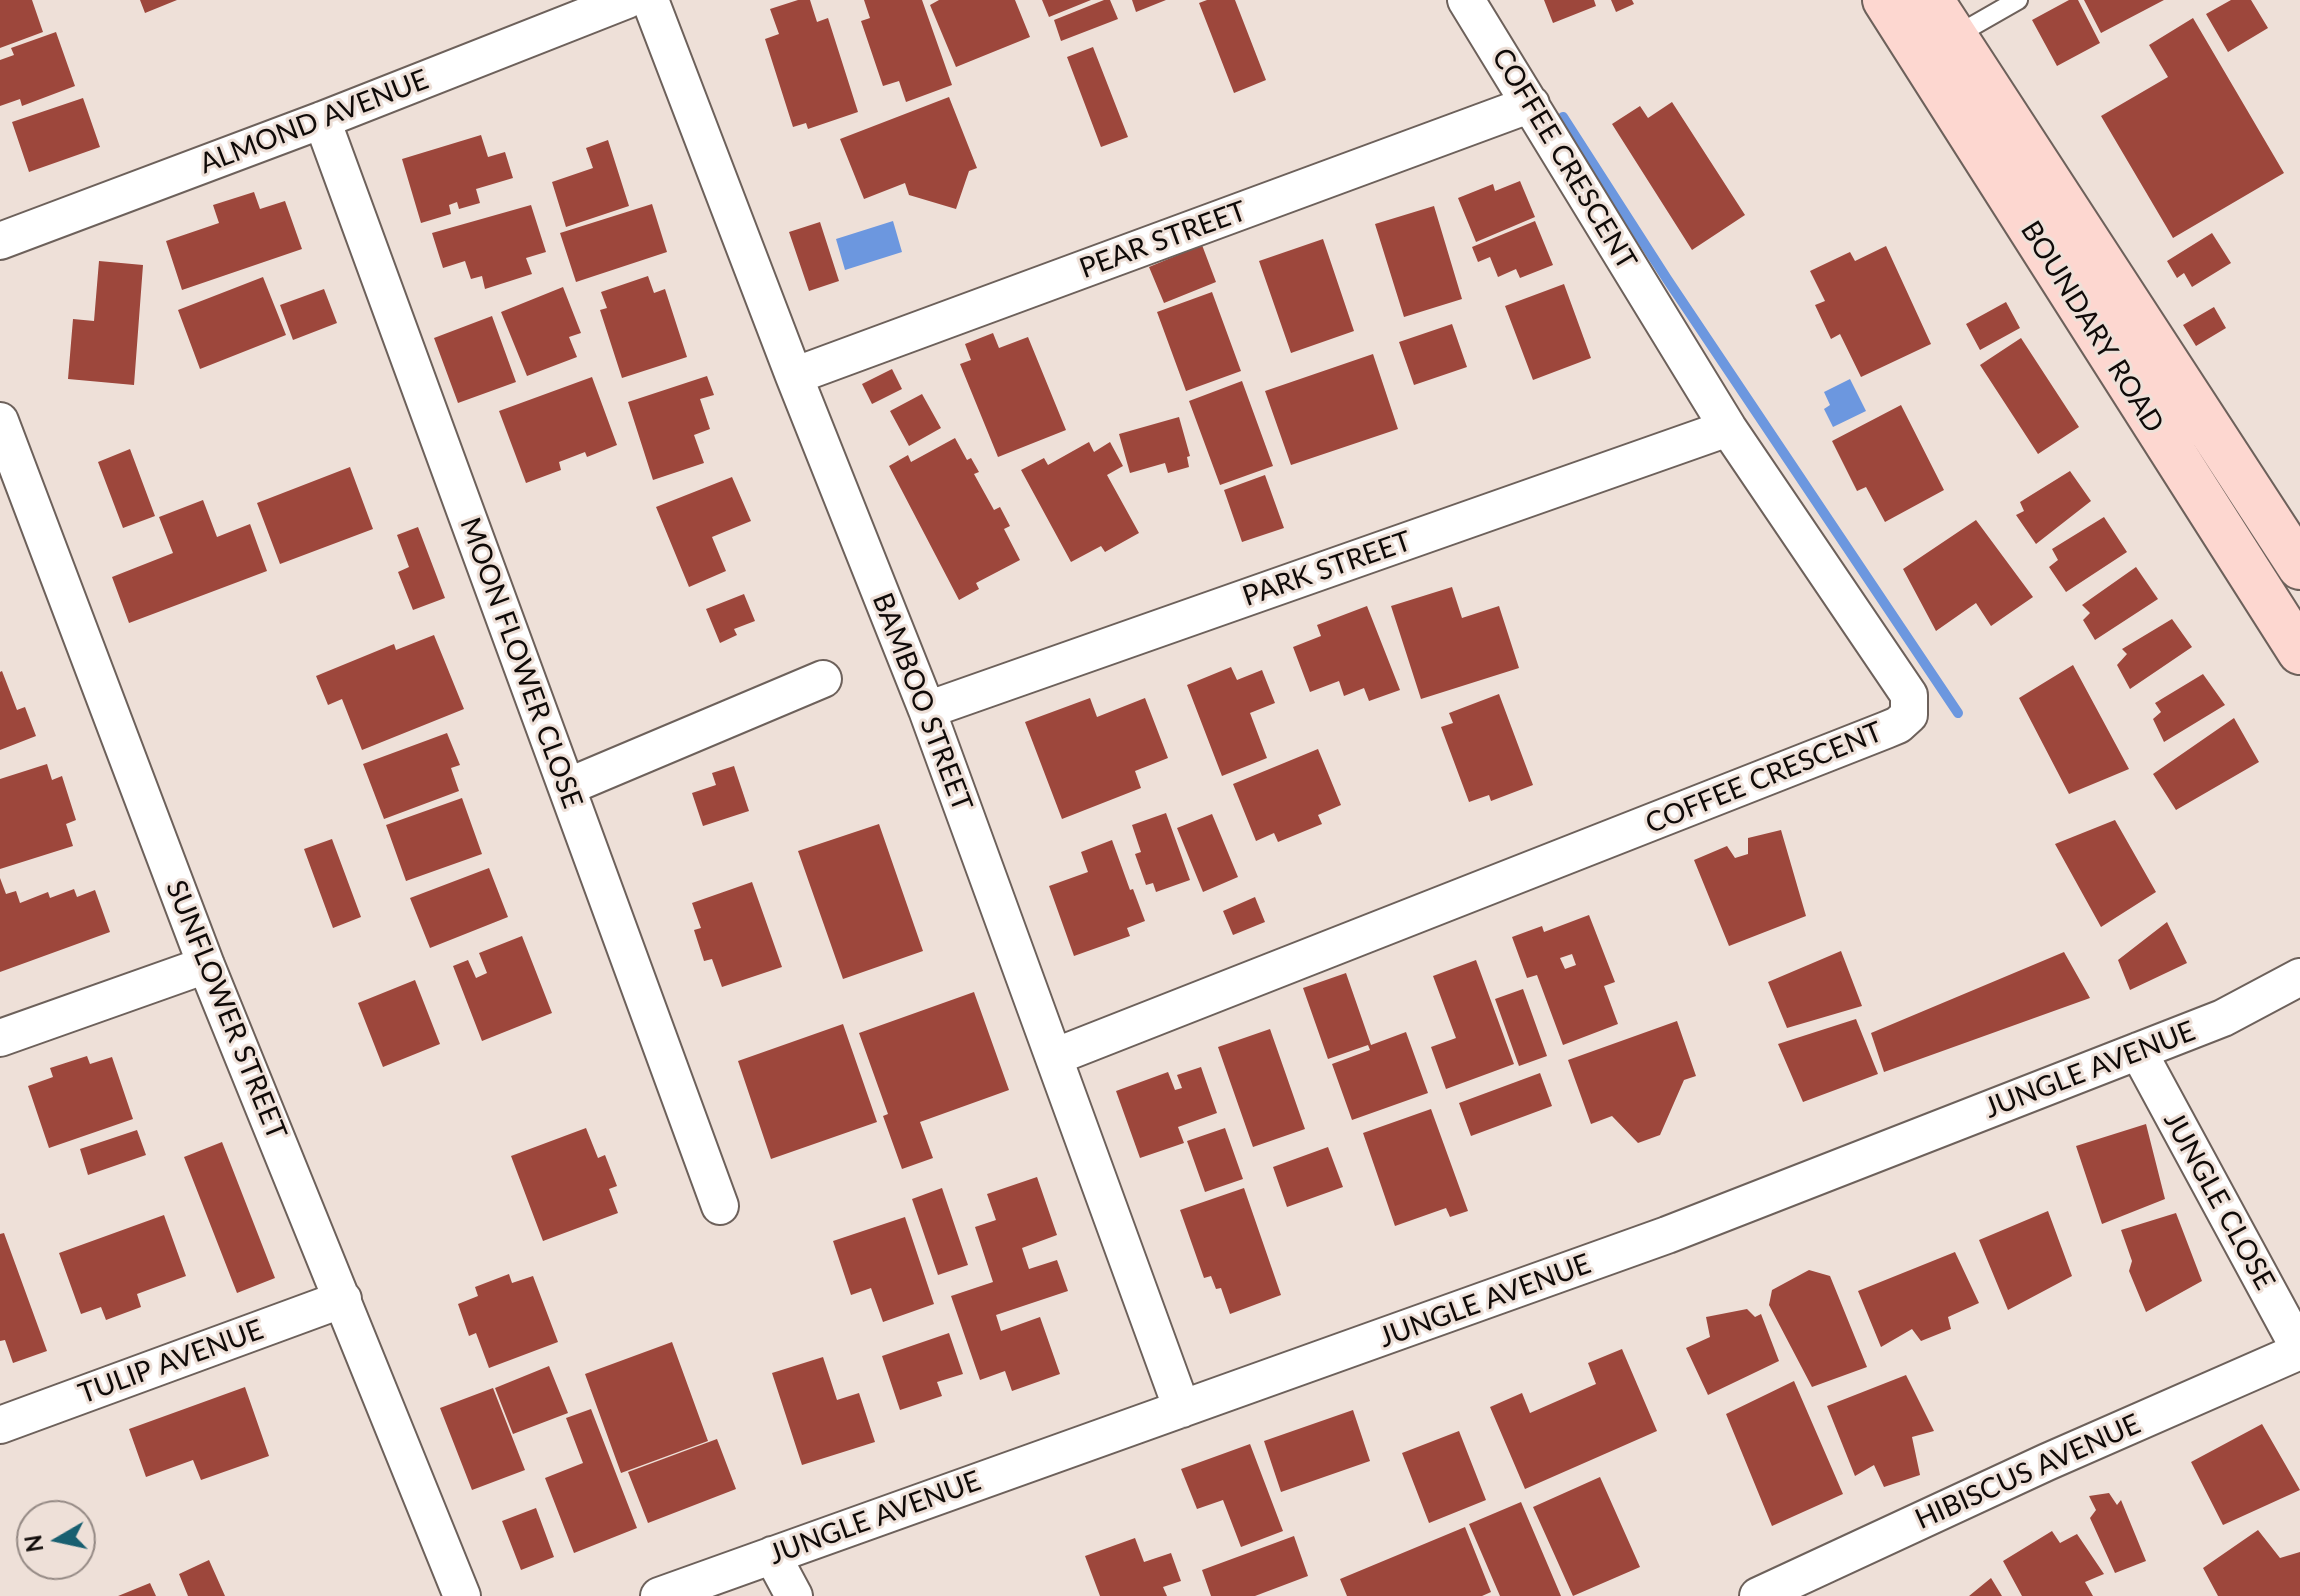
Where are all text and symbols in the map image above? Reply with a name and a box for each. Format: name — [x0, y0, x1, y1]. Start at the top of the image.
street label: COFFEE CRESCENT — [1485, 42, 1643, 276]
street label: ALMOND AVENUE — [195, 63, 433, 181]
street label: PEAR STREET — [1075, 194, 1251, 286]
street label: BOUNDARY ROAD — [2013, 215, 2171, 439]
street label: MOON FLOWER CLOSE — [453, 513, 589, 813]
street label: PARK STREET — [1238, 525, 1416, 613]
street label: BAMBOO STREET — [865, 588, 979, 816]
street label: COFFEE CRESCENT — [1641, 715, 1887, 841]
street label: SUNFLOWER STREET — [159, 875, 293, 1145]
street label: JUNGLE AVENUE — [1980, 1014, 2200, 1126]
street label: JUNGLE CLOSE — [2156, 1106, 2282, 1296]
street label: JUNGLE AVENUE — [1375, 1247, 1595, 1355]
street label: TULIP AVENUE — [74, 1313, 268, 1411]
street label: HIBISCUS AVENUE — [1910, 1407, 2146, 1537]
street label: JUNGLE AVENUE — [765, 1464, 985, 1572]
north arrow — [16, 1500, 96, 1580]
text: N — [19, 1533, 48, 1554]

